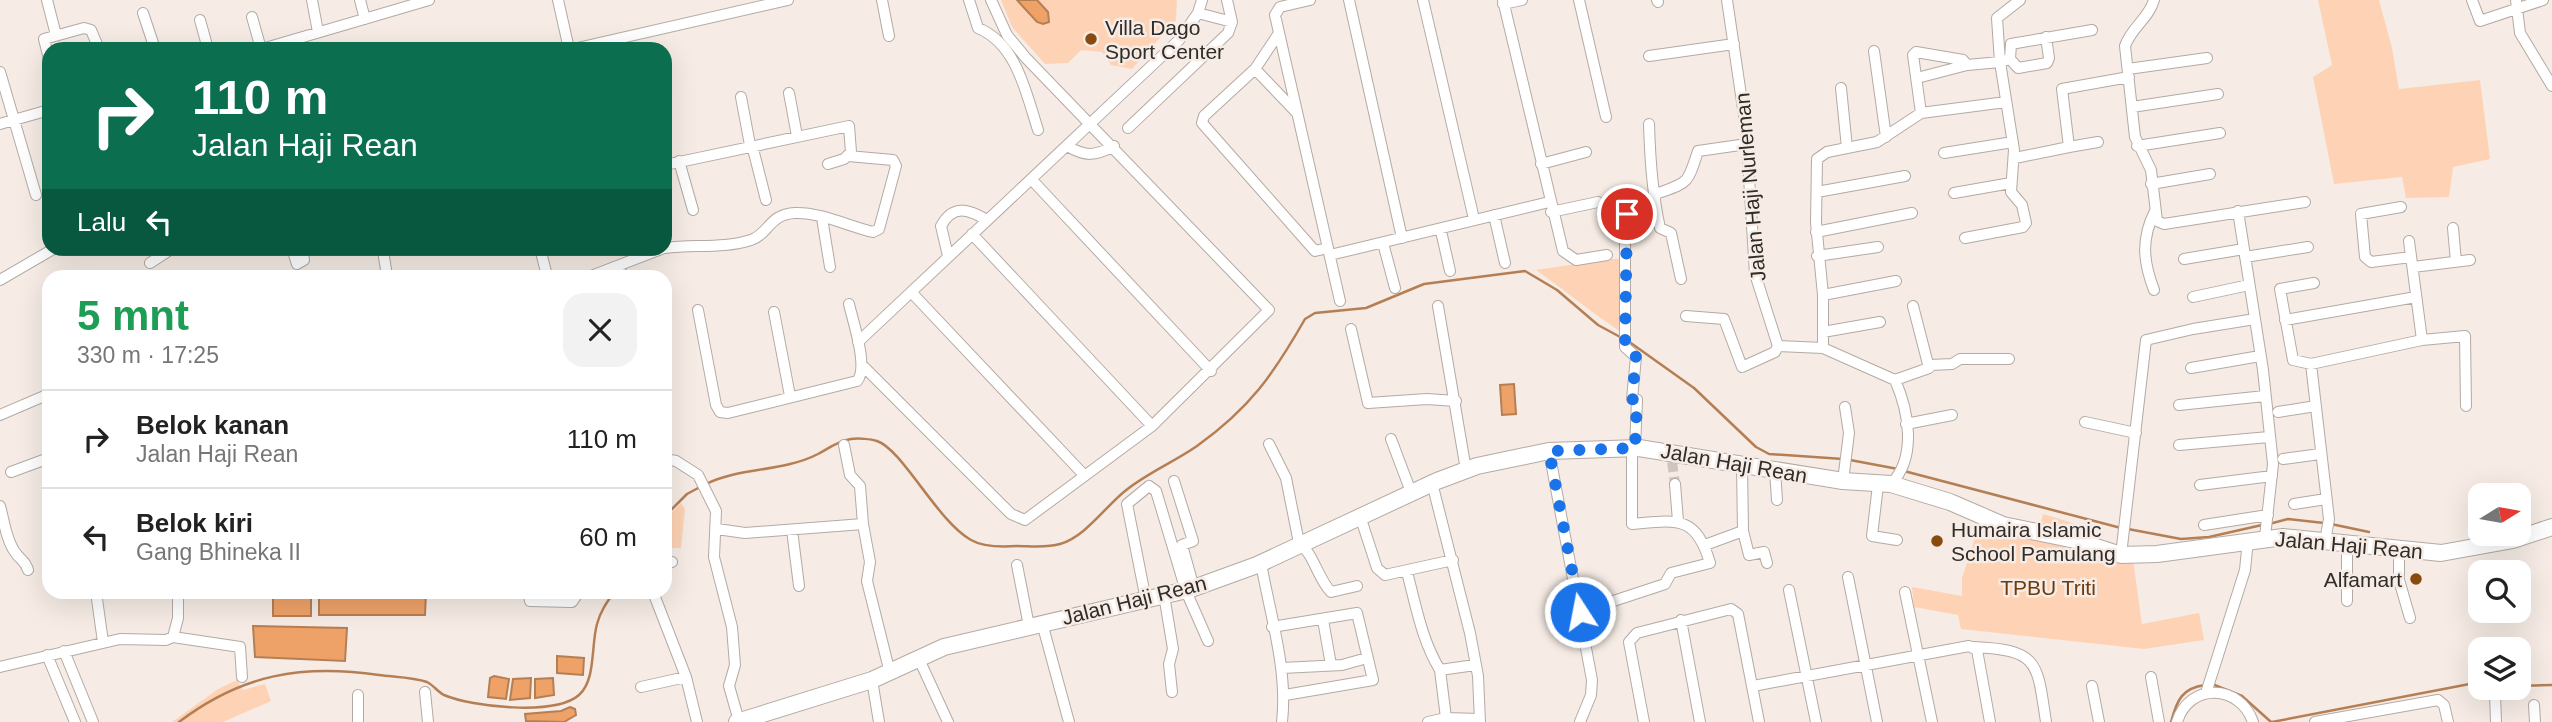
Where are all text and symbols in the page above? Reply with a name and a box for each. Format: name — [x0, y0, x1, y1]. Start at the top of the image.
place label: Villa Dago Sport Center — [1105, 16, 1224, 63]
marker: Villa Dago Sport Center — [1083, 31, 1099, 47]
icon: right — [77, 70, 168, 161]
text: 110 m — [192, 70, 328, 124]
street label: Jalan Haji Nurleman — [1730, 92, 1770, 282]
text: Jalan Haji Rean — [192, 127, 418, 163]
pin — [1597, 184, 1657, 244]
icon: arrive — [1608, 195, 1646, 233]
icon: left — [140, 203, 178, 241]
text: Lalu — [77, 207, 126, 237]
text: 5 mnt — [77, 292, 189, 339]
button: close — [563, 293, 637, 367]
text: 330 m · 17:25 — [77, 342, 219, 368]
text: Belok kanan — [136, 410, 289, 440]
icon: right — [77, 420, 115, 458]
text: 110 m — [567, 424, 637, 454]
street label: Jalan Haji Rean — [1659, 439, 1809, 487]
text: Jalan Haji Rean — [136, 441, 298, 467]
north arrow — [2468, 483, 2530, 546]
map controls — [2468, 483, 2531, 700]
text: Belok kiri — [136, 508, 253, 538]
icon: left — [77, 518, 115, 556]
place label: Humaira Islamic School Pamulang — [1951, 518, 2116, 565]
text: 60 m — [579, 522, 637, 552]
street label: Jalan Haji Rean — [2274, 527, 2424, 563]
marker: Humaira Islamic School Pamulang — [1929, 533, 1945, 549]
text: Gang Bhineka II — [136, 539, 301, 565]
button: search — [2468, 560, 2531, 623]
place label: Alfamart — [2324, 568, 2402, 591]
street label: Jalan Haji Rean — [1059, 571, 1209, 629]
marker: Alfamart — [2408, 571, 2424, 587]
position arrow — [1543, 575, 1617, 649]
park label: TPBU Triti — [2000, 576, 2096, 599]
button: layers — [2468, 637, 2531, 700]

